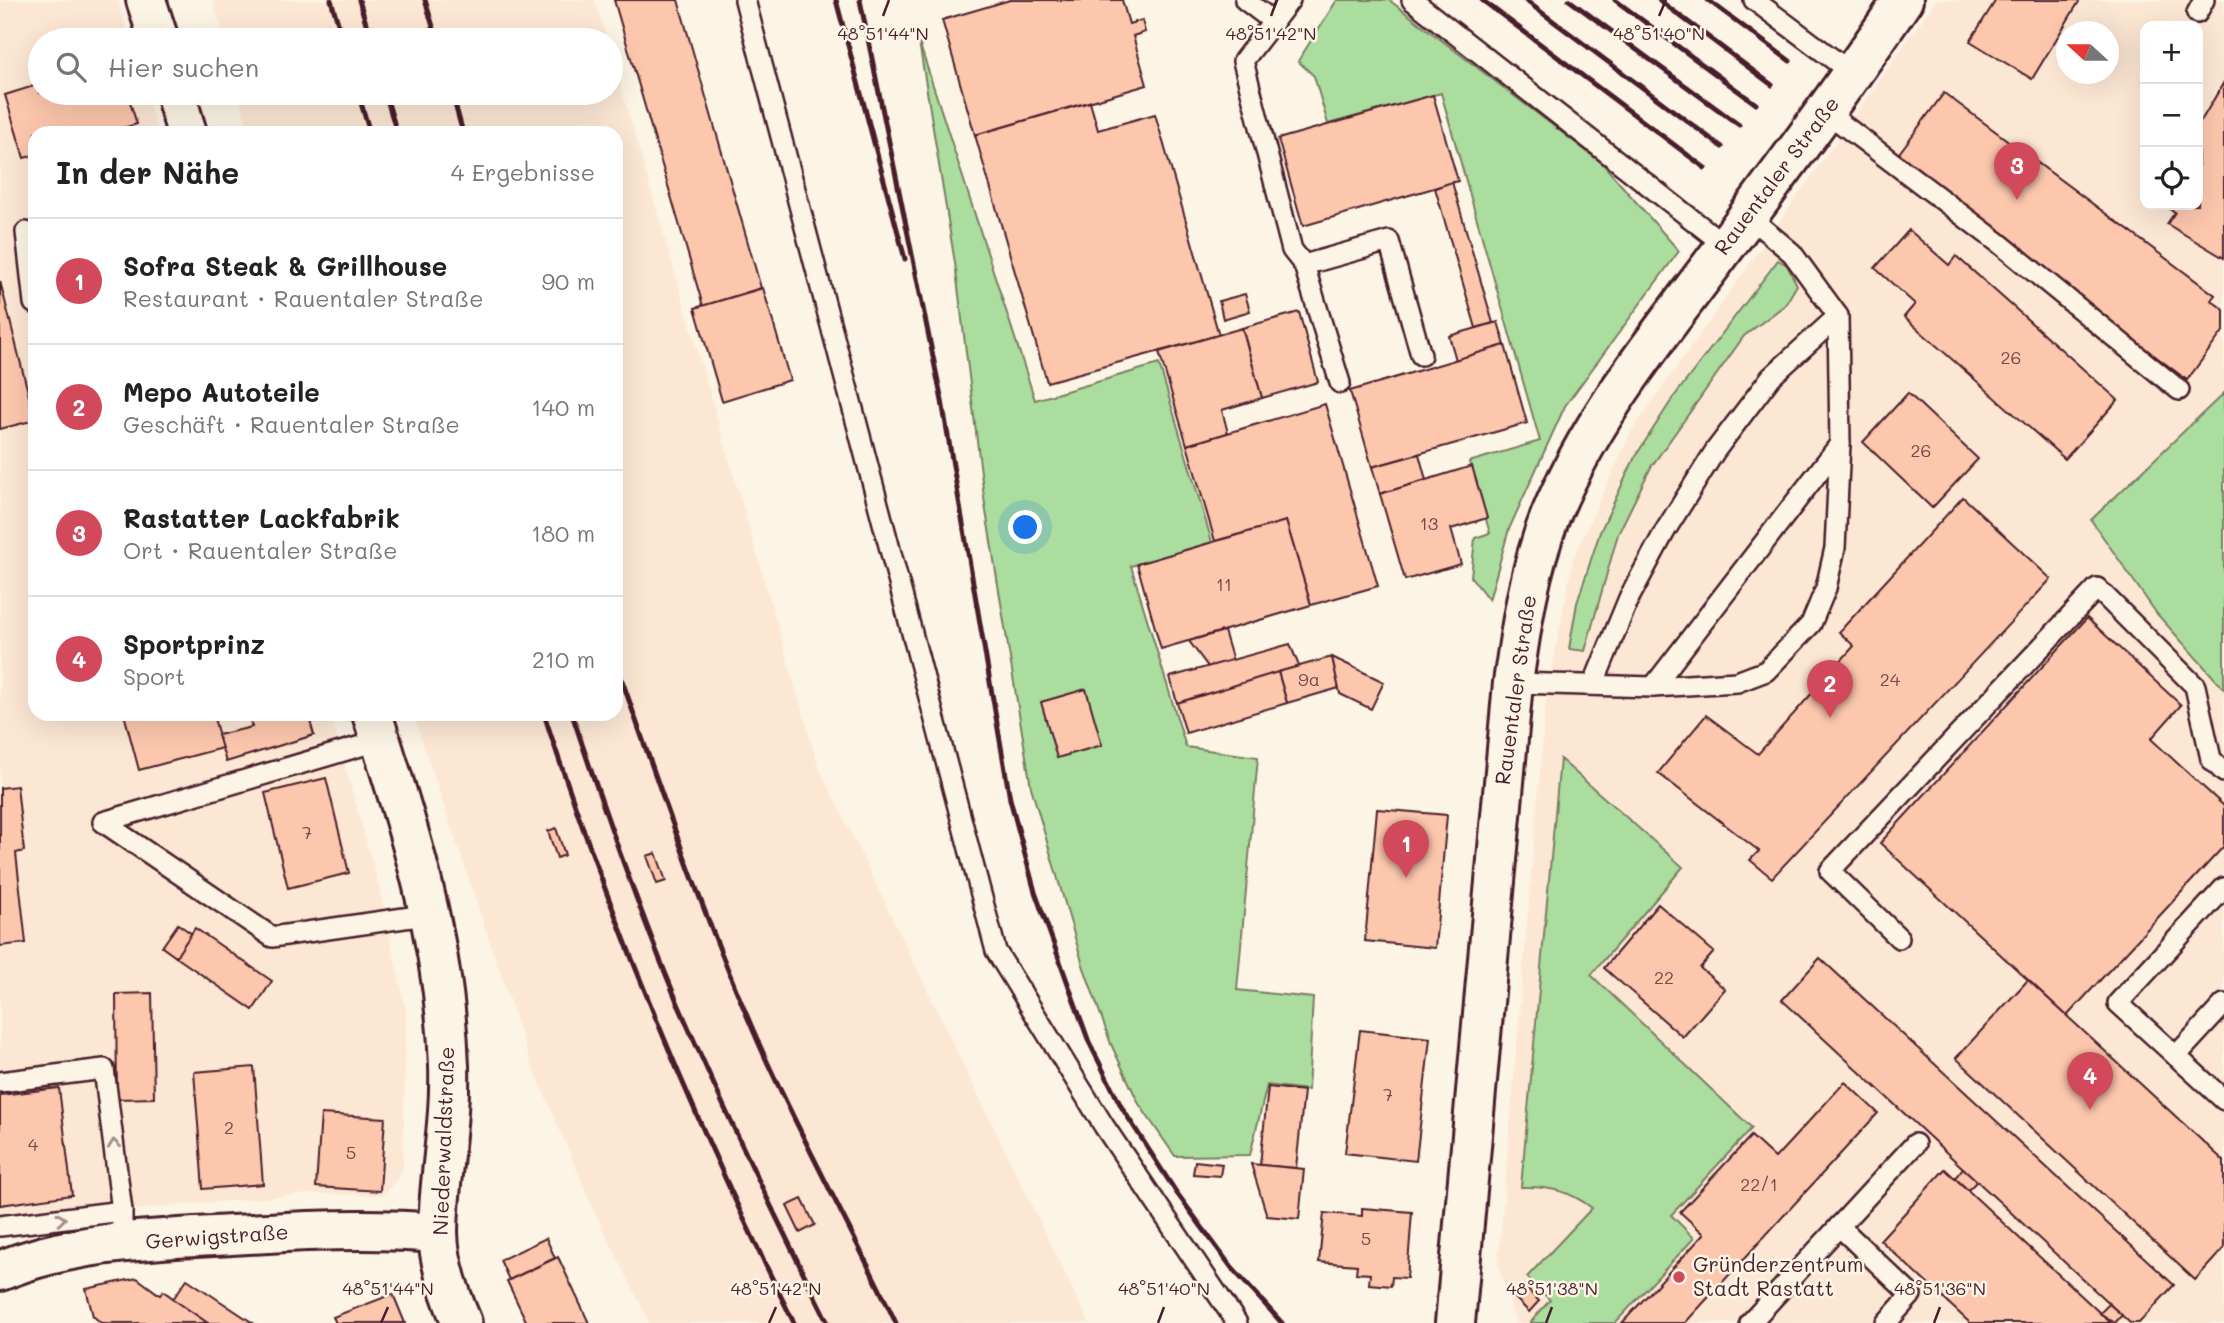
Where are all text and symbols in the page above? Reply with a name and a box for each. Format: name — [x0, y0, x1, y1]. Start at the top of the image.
text: 48°51'44"N — [837, 21, 929, 45]
text: 48°51'42"N — [1225, 21, 1317, 45]
text: 48°51'40"N — [1613, 21, 1705, 45]
north arrow — [2056, 21, 2119, 84]
map controls — [2140, 21, 2203, 210]
button: + — [2140, 21, 2203, 84]
search box — [28, 28, 623, 105]
icon: search — [52, 48, 90, 86]
text: Hier suchen — [108, 50, 259, 84]
button: − — [2140, 84, 2203, 147]
street label: Rauentaler Straße — [1707, 90, 1844, 260]
pin: 3 — [1994, 142, 2040, 200]
button: locate — [2140, 147, 2203, 210]
text: In der Nähe — [56, 152, 239, 192]
text: 4 Ergebnisse — [451, 157, 595, 187]
text: Sofra Steak & Grillhouse — [123, 249, 447, 283]
text: 1 — [74, 266, 84, 296]
text: 90 m — [542, 266, 595, 296]
text: Restaurant · Rauentaler Straße — [123, 283, 483, 313]
house number: 26 — [2001, 345, 2021, 369]
text: Mepo Autoteile — [123, 375, 320, 409]
text: 2 — [73, 392, 85, 422]
text: 140 m — [531, 392, 595, 422]
text: Geschäft · Rauentaler Straße — [123, 409, 460, 439]
house number: 26 — [1911, 438, 1931, 462]
text: Rastatter Lackfabrik — [123, 501, 400, 535]
your location — [1008, 510, 1042, 544]
house number: 13 — [1420, 511, 1438, 535]
text: 3 — [72, 518, 86, 548]
text: 180 m — [531, 518, 595, 548]
text: Ort · Rauentaler Straße — [123, 535, 397, 565]
house number: 11 — [1216, 572, 1232, 596]
street label: Rauentaler Straße — [1488, 593, 1541, 787]
text: Sportprinz — [123, 627, 265, 661]
text: 4 — [72, 644, 86, 674]
text: 210 m — [532, 644, 595, 674]
pin: 2 — [1807, 660, 1853, 718]
text: Sport — [123, 661, 185, 691]
house number: 9a — [1298, 667, 1320, 691]
house number: 24 — [1880, 667, 1901, 691]
house number: 7 — [302, 820, 312, 844]
pin: 1 — [1383, 820, 1429, 878]
house number: 22 — [1654, 965, 1674, 989]
street label: Niederwaldstraße — [426, 1046, 459, 1236]
pin: 4 — [2067, 1052, 2113, 1110]
house number: 7 — [1383, 1082, 1393, 1106]
house number: 2 — [224, 1115, 234, 1139]
house number: 4 — [28, 1132, 39, 1156]
one-way arrow — [106, 1138, 121, 1149]
house number: 5 — [346, 1140, 356, 1164]
house number: 22/1 — [1740, 1172, 1778, 1196]
one-way arrow — [55, 1211, 67, 1226]
street label: Gerwigstraße — [144, 1217, 289, 1254]
house number: 5 — [1361, 1226, 1371, 1250]
place label: Gründerzentrum Stadt Rastatt — [1693, 1250, 1863, 1301]
marker: Gründerzentrum Stadt Rastatt — [1671, 1269, 1687, 1285]
text: 48°51'44"N — [342, 1276, 434, 1300]
text: 48°51'42"N — [730, 1276, 822, 1300]
text: 48°51'40"N — [1118, 1276, 1210, 1300]
text: 48°51'38"N — [1506, 1276, 1598, 1300]
text: 48°51'36"N — [1894, 1276, 1986, 1300]

